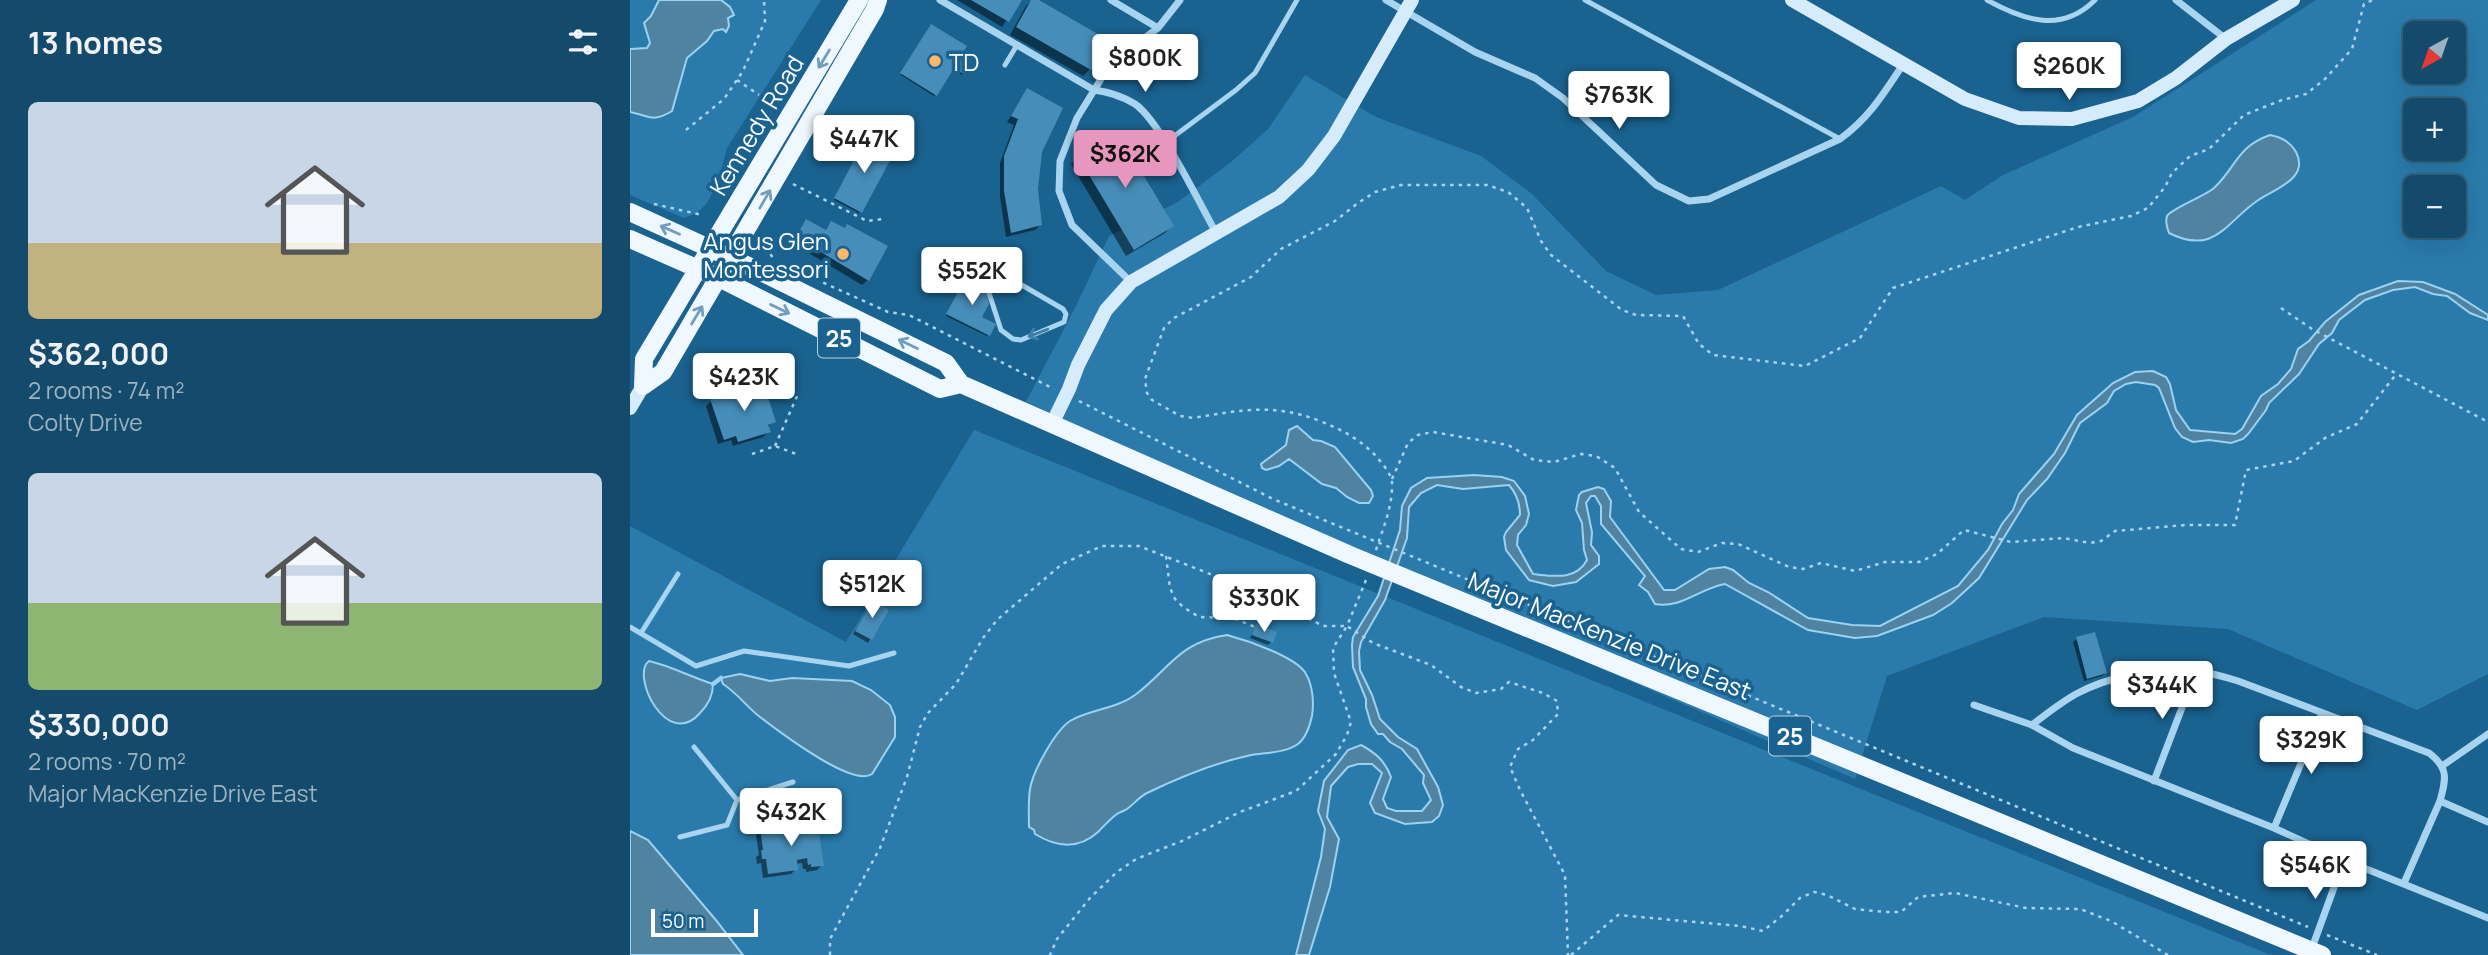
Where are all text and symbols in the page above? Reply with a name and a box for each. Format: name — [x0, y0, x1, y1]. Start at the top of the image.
north arrow — [2403, 21, 2466, 84]
map controls — [2403, 21, 2466, 238]
text: 13 homes — [28, 22, 163, 63]
icon: filters — [564, 23, 602, 61]
pin: $800K — [1096, 34, 1194, 94]
text: $800K — [1108, 41, 1182, 73]
pin: $260K — [2020, 42, 2118, 102]
place label: TD — [949, 45, 979, 78]
one-way arrow — [817, 48, 831, 68]
street label: Kennedy Road — [701, 49, 811, 201]
text: $260K — [2033, 49, 2105, 81]
marker: TD — [927, 53, 943, 69]
pin: $763K — [1570, 72, 1668, 131]
text: $763K — [1584, 78, 1654, 110]
button: + — [2403, 98, 2466, 161]
pin: $447K — [815, 116, 913, 175]
text: $447K — [829, 122, 899, 154]
pin: $362K — [1076, 130, 1174, 190]
text: $362K — [1090, 137, 1160, 169]
icon: home — [252, 147, 378, 273]
button: − — [2403, 175, 2466, 238]
one-way arrow — [758, 189, 772, 209]
one-way arrow — [660, 223, 681, 236]
place label: Angus Glen Montessori — [703, 224, 829, 285]
marker: Angus Glen Montessori — [835, 246, 851, 262]
pin: $552K — [923, 247, 1021, 307]
text: $552K — [937, 254, 1007, 286]
one-way arrow — [769, 302, 790, 316]
one-way arrow — [690, 305, 704, 325]
road number: 25 — [818, 318, 860, 358]
one-way arrow — [1028, 328, 1050, 341]
text: $362,000 — [28, 333, 169, 374]
one-way arrow — [898, 337, 919, 350]
pin: $423K — [695, 354, 793, 413]
text: $423K — [709, 360, 779, 392]
text: 2 rooms · 74 m² — [28, 374, 184, 406]
text: Colty Drive — [28, 406, 143, 438]
icon: home — [252, 518, 378, 644]
pin: $512K — [823, 560, 921, 620]
street label: Major MacKenzie Drive East — [1464, 563, 1756, 707]
text: $512K — [839, 567, 905, 599]
pin: $330K — [1215, 574, 1313, 634]
text: $330K — [1228, 581, 1300, 613]
pin: $344K — [2113, 662, 2211, 721]
text: $344K — [2127, 668, 2197, 700]
text: $330,000 — [28, 704, 170, 745]
road number: 25 — [1769, 716, 1811, 756]
pin: $329K — [2262, 716, 2360, 776]
text: $329K — [2276, 723, 2346, 755]
text: 2 rooms · 70 m² — [28, 745, 186, 777]
text: Major MacKenzie Drive East — [28, 777, 318, 809]
pin: $432K — [742, 788, 840, 848]
text: $432K — [756, 795, 826, 827]
pin: $546K — [2266, 842, 2364, 901]
text: $546K — [2279, 848, 2351, 880]
scale bar — [651, 906, 758, 938]
text: 50 m — [662, 908, 704, 934]

